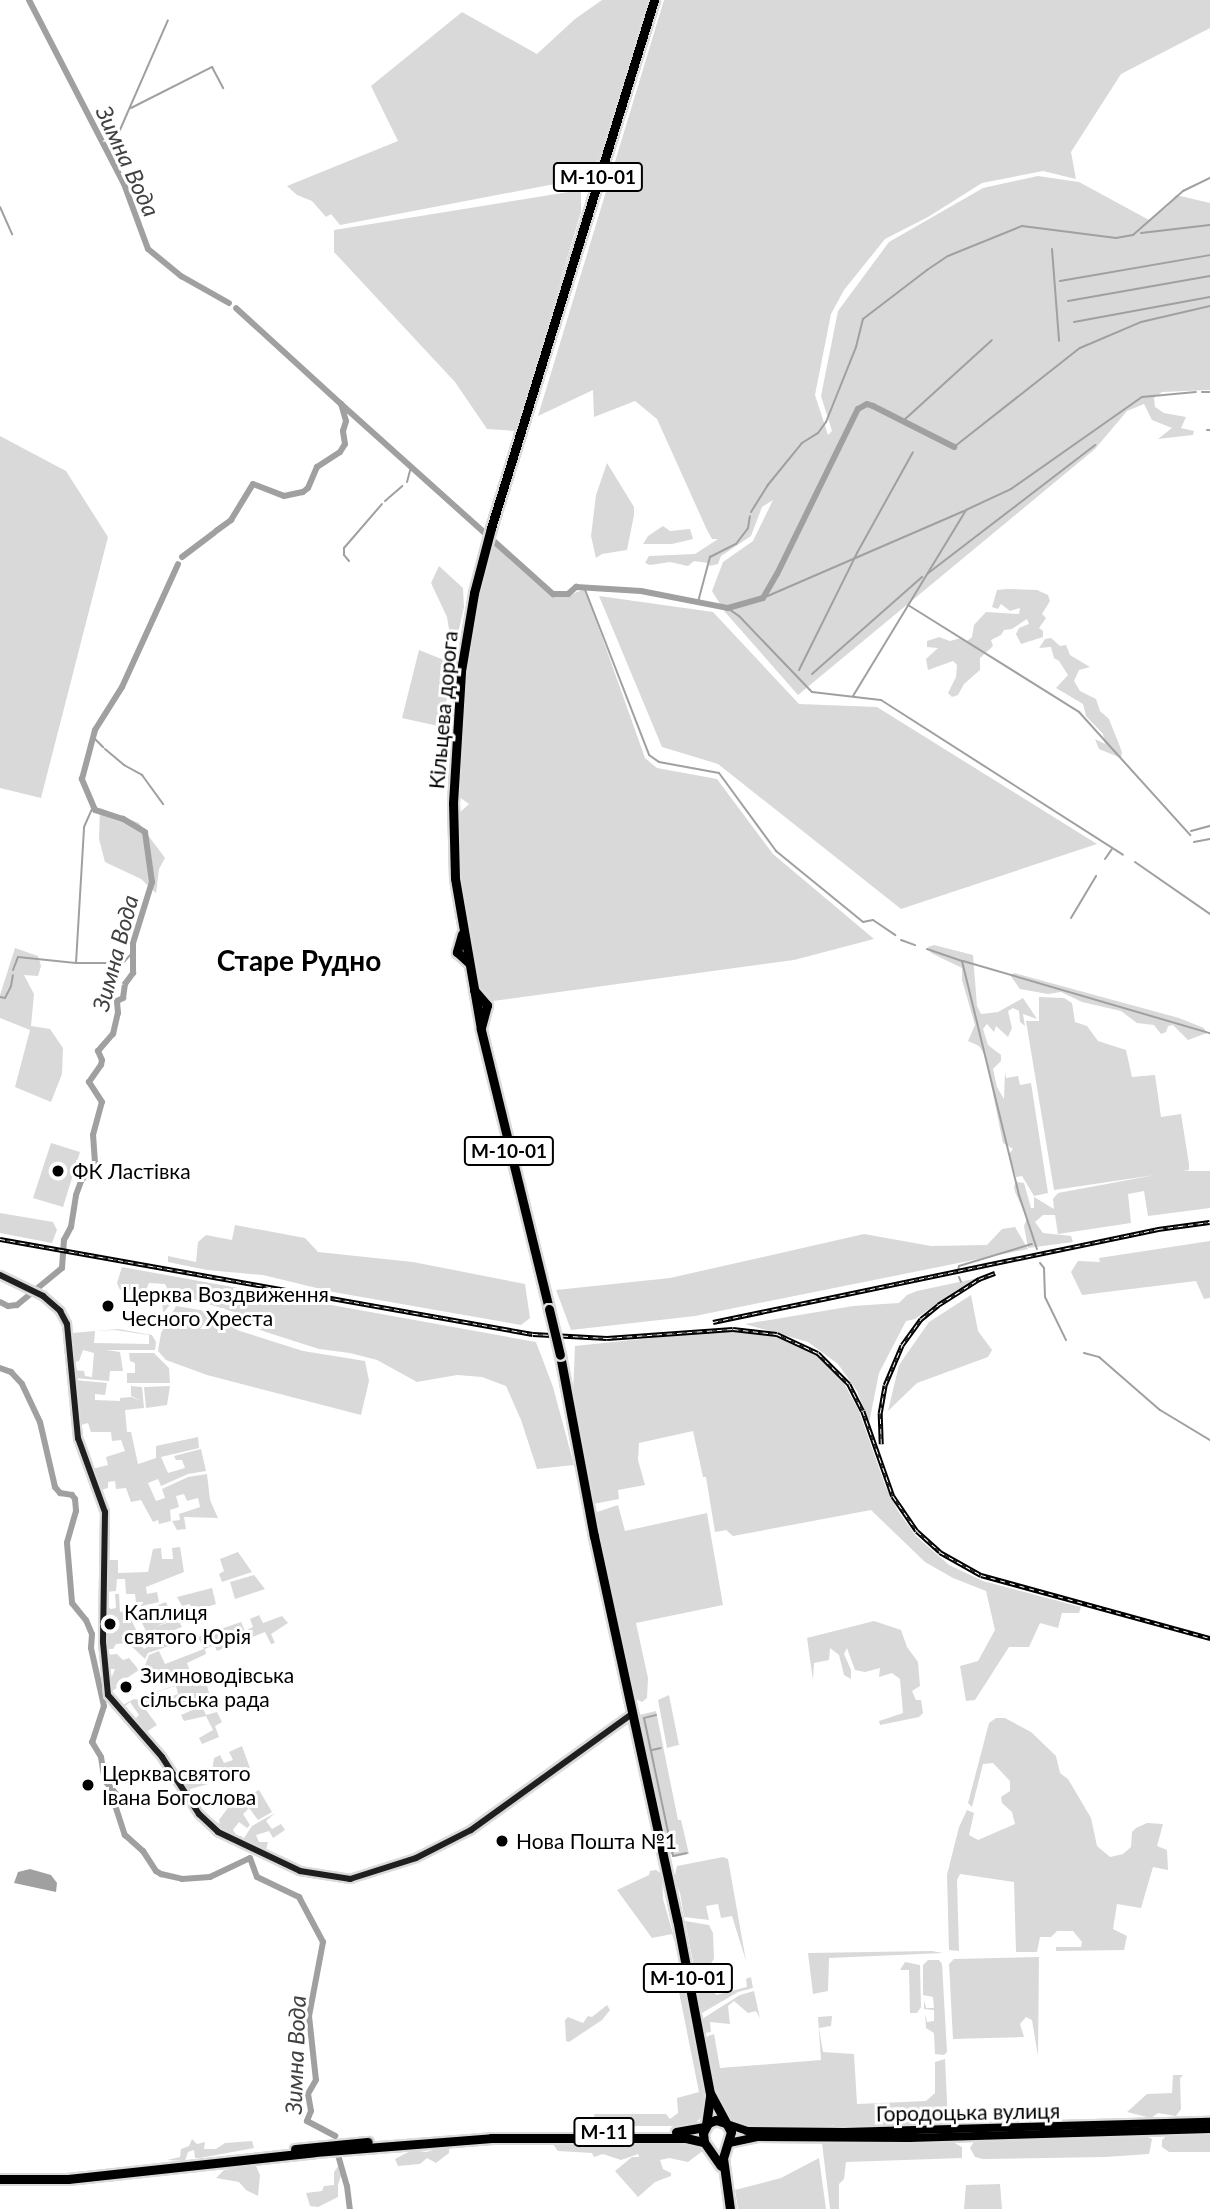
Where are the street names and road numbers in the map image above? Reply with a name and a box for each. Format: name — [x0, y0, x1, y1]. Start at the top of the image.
road number: М-10-01 — [552, 162, 644, 192]
street label: Кільцева дорога — [424, 630, 462, 790]
road number: М-10-01 — [463, 1135, 554, 1166]
road number: М-10-01 — [642, 1962, 734, 1994]
street label: Городоцька вулиця — [876, 2098, 1060, 2126]
road number: М-11 — [572, 2116, 636, 2148]

